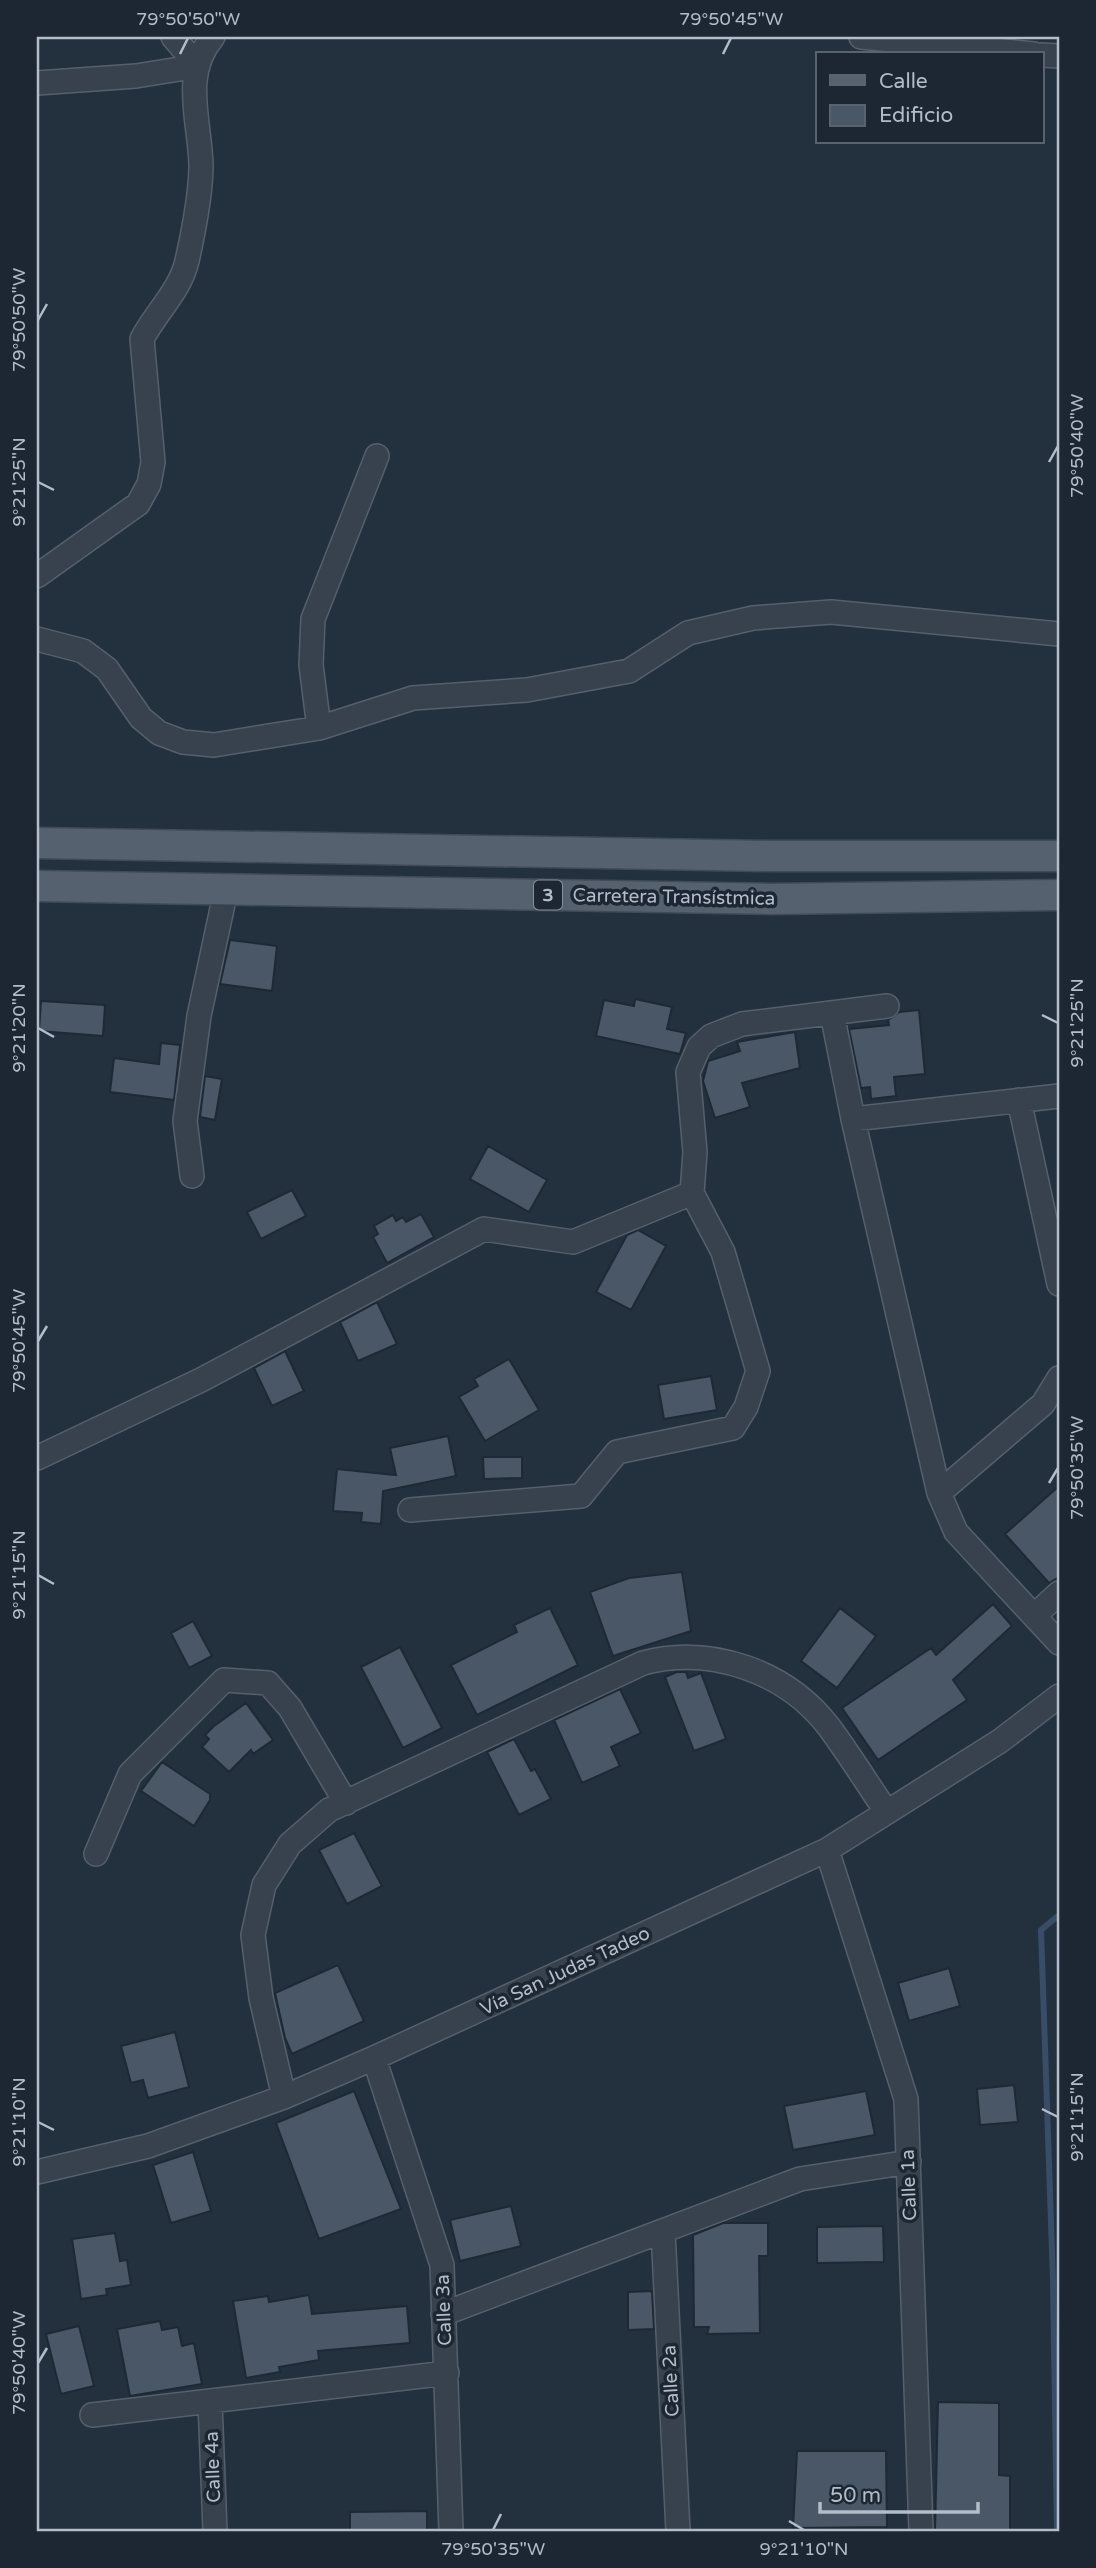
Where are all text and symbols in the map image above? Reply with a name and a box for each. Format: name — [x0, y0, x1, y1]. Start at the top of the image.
text: 79°50'50"W — [136, 8, 240, 30]
text: 79°50'45"W — [679, 8, 783, 30]
legend — [816, 52, 1044, 144]
text: Calle — [879, 69, 928, 94]
text: Edificio — [879, 103, 953, 128]
text: 79°50'50"W — [8, 268, 30, 372]
text: 79°50'40"W — [1066, 394, 1088, 498]
text: 9°21'25"N — [8, 437, 30, 527]
road number: 3 — [534, 880, 562, 910]
street label: Carretera Transístmica — [572, 884, 776, 910]
text: 9°21'25"N — [1066, 978, 1088, 1068]
text: 9°21'20"N — [8, 983, 30, 1073]
text: 79°50'45"W — [8, 1289, 30, 1393]
text: 79°50'35"W — [1066, 1416, 1088, 1520]
text: 9°21'15"N — [8, 1530, 30, 1620]
street label: Vía San Judas Tadeo — [477, 1922, 653, 2020]
text: 9°21'15"N — [1066, 2072, 1088, 2162]
text: 9°21'10"N — [8, 2077, 30, 2167]
street label: Calle 1a — [897, 2149, 921, 2221]
street label: Calle 3a — [432, 2274, 456, 2346]
text: 79°50'40"W — [8, 2311, 30, 2415]
street label: Calle 2a — [658, 2345, 684, 2417]
street label: Calle 4a — [201, 2431, 225, 2503]
scale bar — [820, 2470, 977, 2514]
text: 50 m — [830, 2483, 881, 2508]
text: 79°50'35"W — [441, 2538, 545, 2560]
text: 9°21'10"N — [759, 2538, 849, 2560]

